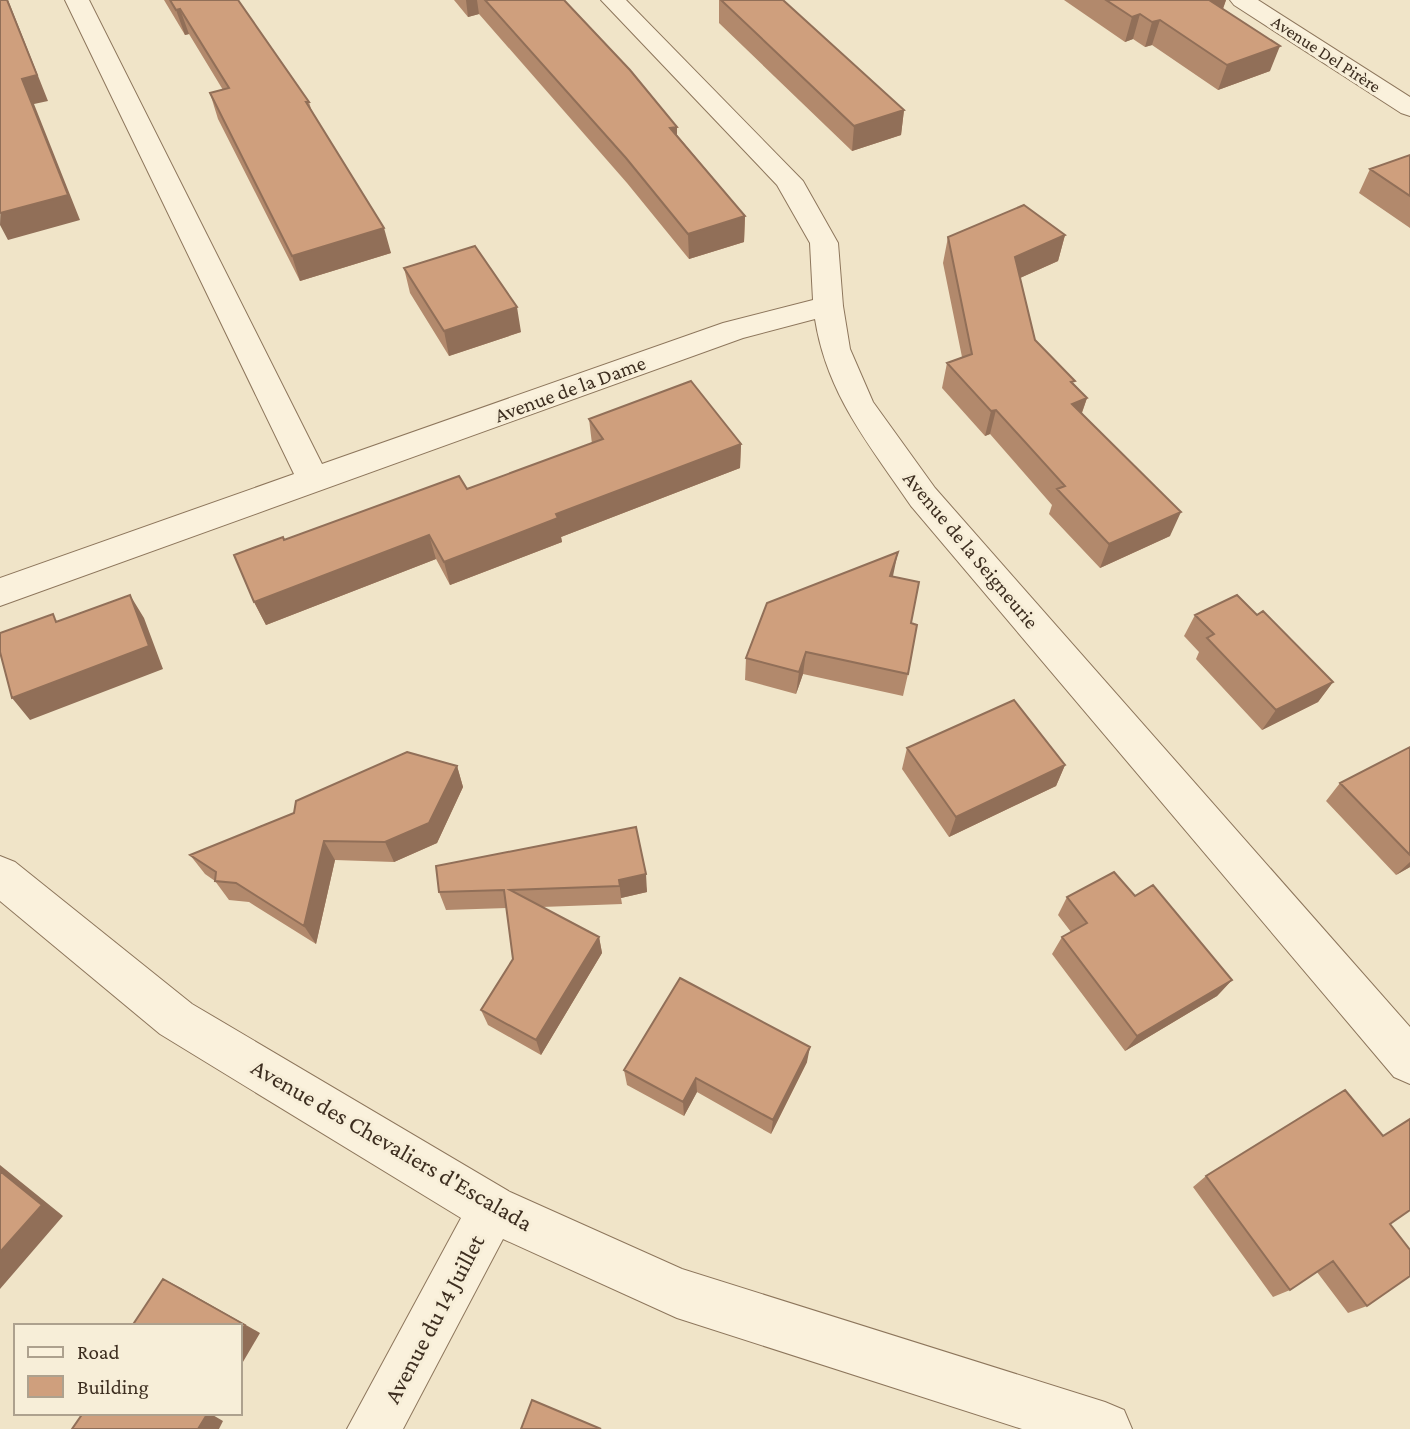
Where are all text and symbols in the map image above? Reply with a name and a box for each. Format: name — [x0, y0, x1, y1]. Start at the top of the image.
street label: Avenue Del Pirère — [1268, 11, 1384, 97]
street label: Avenue de la Dame — [491, 351, 649, 427]
street label: Avenue de la Seigneurie — [898, 467, 1044, 633]
street label: Avenue des Chevaliers d'Escalada — [247, 1053, 538, 1236]
street label: Avenue du 14 Juillet — [378, 1229, 490, 1408]
legend — [14, 1324, 242, 1415]
text: Road — [77, 1340, 120, 1364]
text: Building — [77, 1375, 149, 1399]

